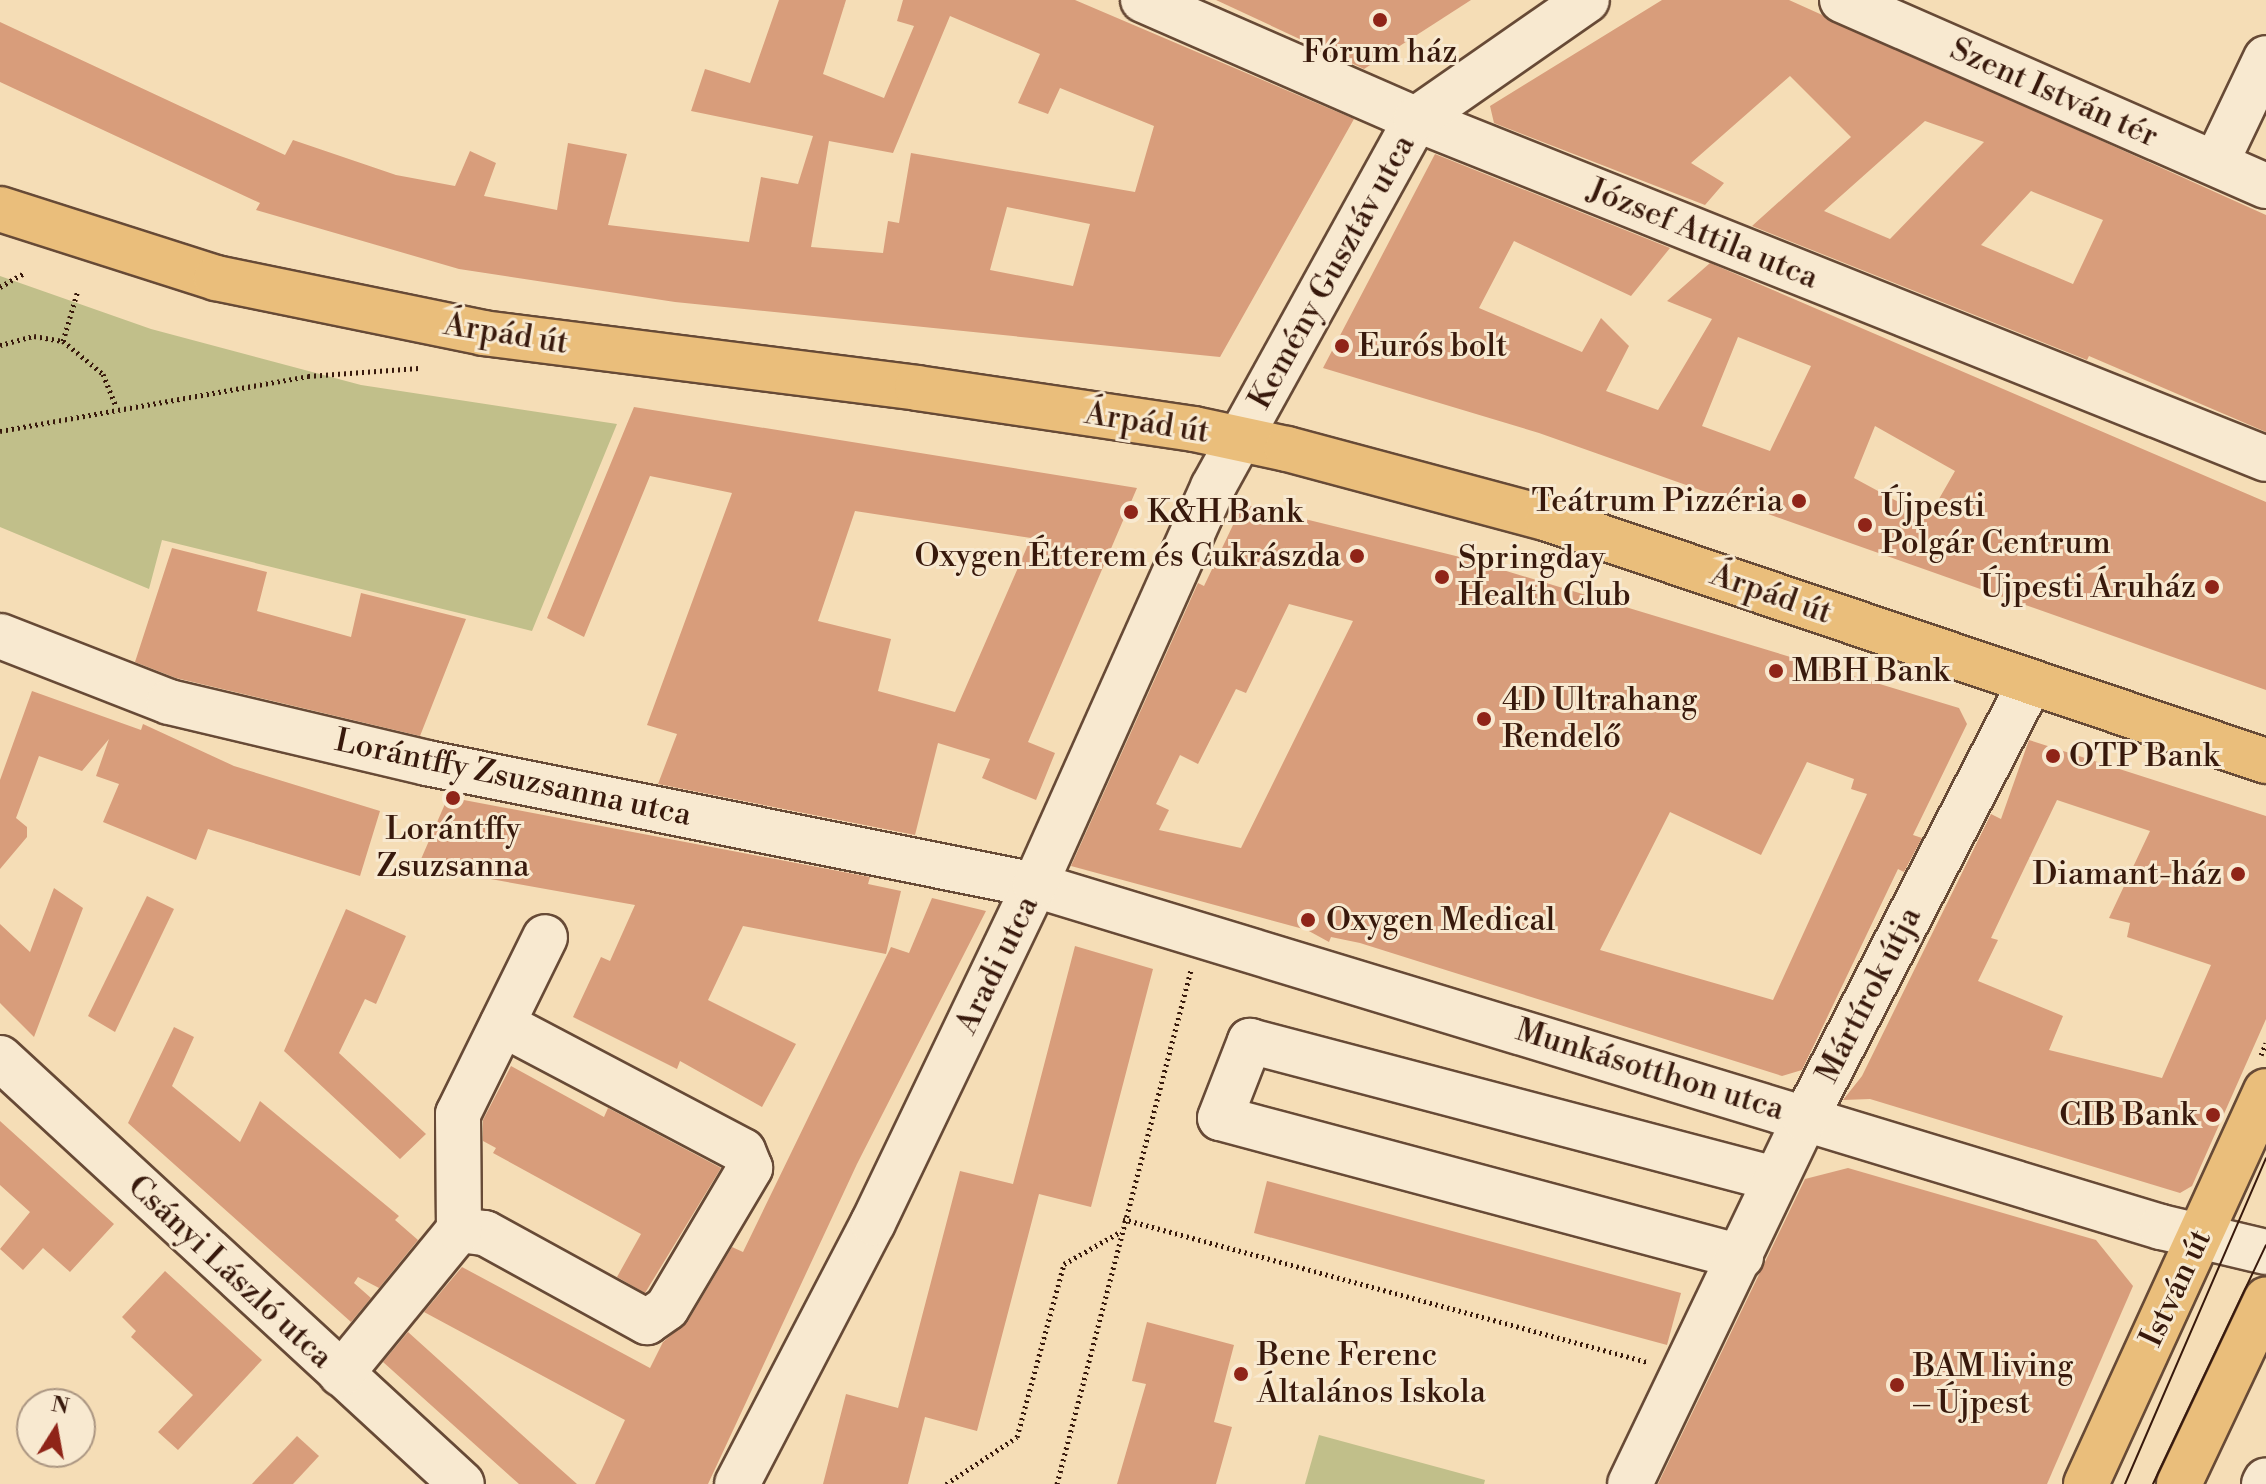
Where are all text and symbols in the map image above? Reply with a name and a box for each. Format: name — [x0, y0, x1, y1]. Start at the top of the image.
marker: Fórum ház — [1371, 11, 1389, 29]
street label: Szent István tér — [1944, 30, 2164, 156]
place label: Fórum ház — [1303, 33, 1457, 71]
street label: Kemény Gusztáv utca — [1241, 128, 1423, 416]
street label: József Attila utca — [1583, 170, 1823, 298]
street label: Árpád út — [441, 305, 571, 363]
place label: Eurós bolt — [1358, 327, 1507, 365]
marker: Eurós bolt — [1333, 337, 1351, 355]
street label: Árpád út — [1082, 394, 1212, 452]
place label: Teátrum Pizzéria — [1532, 482, 1783, 520]
place label: Újpesti Polgár Centrum — [1881, 488, 2111, 563]
marker: Teátrum Pizzéria — [1790, 492, 1808, 510]
place label: K&H Bank — [1147, 493, 1303, 531]
marker: K&H Bank — [1122, 503, 1140, 521]
marker: Újpesti Polgár Centrum — [1856, 516, 1874, 534]
place label: Oxygen Étterem és Cukrászda — [914, 537, 1341, 575]
place label: Springday Health Club — [1458, 540, 1631, 615]
marker: Oxygen Étterem és Cukrászda — [1348, 547, 1366, 565]
street label: Árpád út — [1705, 555, 1837, 633]
marker: Springday Health Club — [1433, 568, 1451, 586]
place label: Újpesti Áruház — [1980, 568, 2196, 606]
marker: Újpesti Áruház — [2203, 578, 2221, 596]
place label: MBH Bank — [1792, 652, 1949, 690]
marker: MBH Bank — [1767, 662, 1785, 680]
place label: 4D Ultrahang Rendelő — [1502, 682, 1698, 757]
marker: 4D Ultrahang Rendelő — [1473, 708, 1495, 730]
street label: Lorántffy Zsuzsanna utca — [331, 721, 695, 835]
place label: OTP Bank — [2069, 737, 2220, 775]
marker: OTP Bank — [2044, 747, 2062, 765]
marker: Lorántffy Zsuzsanna — [444, 789, 462, 807]
place label: Lorántffy Zsuzsanna — [377, 811, 529, 886]
place label: Diamant-ház — [2032, 855, 2222, 893]
marker: Diamant-ház — [2229, 865, 2247, 883]
street label: Aradi utca — [947, 890, 1047, 1040]
place label: Oxygen Medical — [1326, 901, 1555, 939]
street label: Mártírok útja — [1808, 901, 1930, 1089]
marker: Oxygen Medical — [1297, 909, 1319, 931]
street label: Munkásotthon utca — [1511, 1011, 1789, 1129]
place label: CIB Bank — [2059, 1096, 2197, 1134]
marker: CIB Bank — [2204, 1106, 2222, 1124]
street label: Csányi László utca — [120, 1167, 340, 1377]
street label: István út — [2132, 1223, 2220, 1353]
place label: Bene Ferenc Általános Iskola — [1257, 1337, 1486, 1412]
place label: BAM living – Újpest — [1913, 1348, 2074, 1423]
marker: Bene Ferenc Általános Iskola — [1232, 1365, 1250, 1383]
marker: BAM living – Újpest — [1888, 1376, 1906, 1394]
north arrow — [16, 1388, 96, 1468]
text: N — [49, 1391, 71, 1421]

